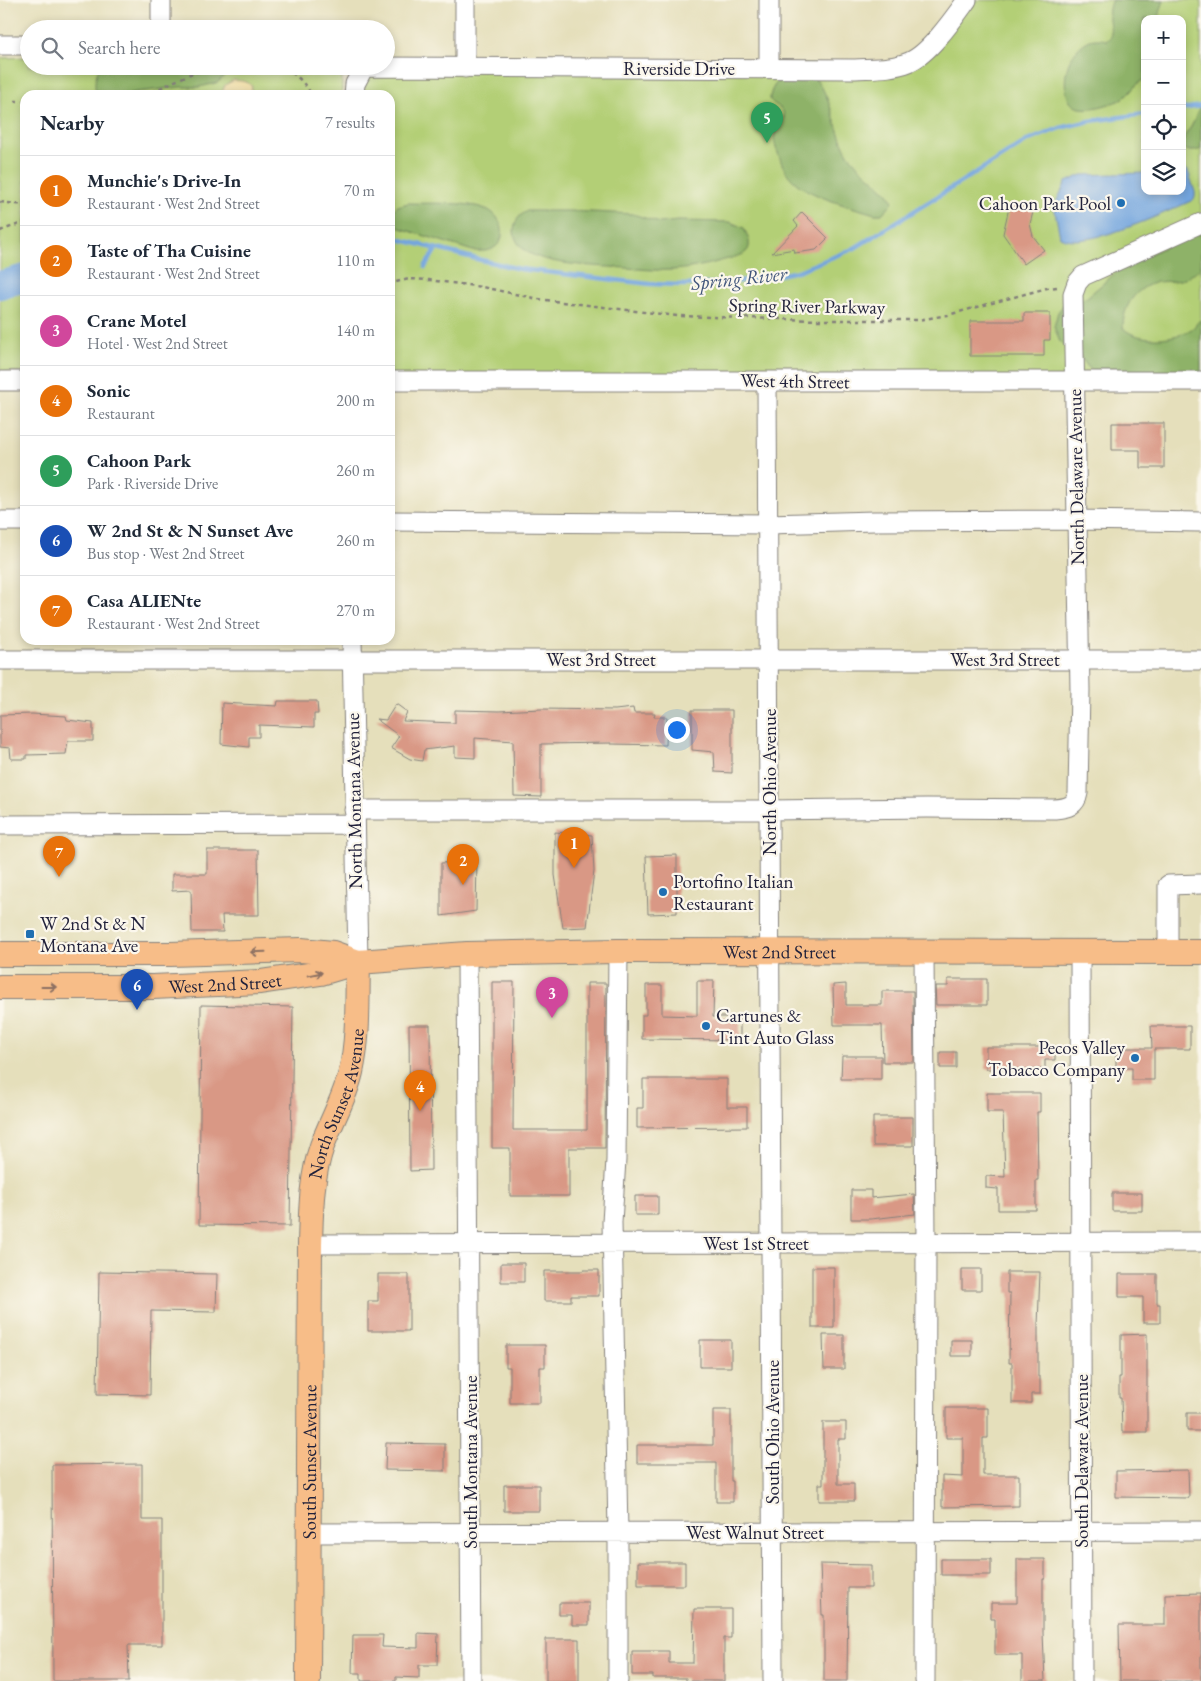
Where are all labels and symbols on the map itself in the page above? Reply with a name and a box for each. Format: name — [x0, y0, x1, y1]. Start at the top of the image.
street label: Riverside Drive — [623, 56, 735, 81]
pin: 5 — [751, 102, 783, 143]
place label: Cahoon Park Pool — [979, 191, 1111, 216]
marker: Cahoon Park Pool — [1115, 197, 1127, 209]
water label: Spring River — [689, 260, 790, 296]
street label: Spring River Parkway — [729, 292, 886, 320]
street label: West 4th Street — [740, 368, 850, 394]
street label: North Delaware Avenue — [1062, 389, 1090, 565]
street label: West 3rd Street — [546, 647, 656, 672]
street label: West 3rd Street — [950, 647, 1060, 672]
street label: North Ohio Avenue — [757, 708, 782, 856]
street label: North Montana Avenue — [340, 713, 368, 889]
your location — [664, 717, 690, 743]
pin: 1 — [558, 827, 590, 868]
pin: 7 — [43, 836, 75, 877]
pin: 2 — [447, 844, 479, 885]
place label: Portofino Italian Restaurant — [673, 869, 794, 916]
marker: Portofino Italian Restaurant — [657, 886, 669, 898]
place label: W 2nd St & N Montana Ave — [40, 911, 146, 958]
marker: W 2nd St & N Montana Ave — [24, 928, 36, 940]
street label: West 2nd Street — [723, 939, 836, 964]
one-way arrow — [251, 947, 267, 956]
street label: West 2nd Street — [168, 966, 283, 999]
pin: 6 — [121, 969, 153, 1010]
one-way arrow — [307, 969, 323, 978]
pin: 3 — [536, 977, 568, 1018]
one-way arrow — [40, 982, 56, 992]
place label: Cartunes & Tint Auto Glass — [716, 1003, 834, 1050]
marker: Cartunes & Tint Auto Glass — [700, 1020, 712, 1032]
street label: North Sunset Avenue — [302, 1028, 369, 1181]
place label: Pecos Valley Tobacco Company — [988, 1035, 1126, 1082]
marker: Pecos Valley Tobacco Company — [1129, 1052, 1141, 1064]
pin: 4 — [404, 1070, 436, 1111]
street label: West 1st Street — [703, 1231, 809, 1256]
street label: South Ohio Avenue — [760, 1360, 785, 1504]
street label: South Delaware Avenue — [1069, 1374, 1094, 1548]
street label: South Montana Avenue — [458, 1375, 483, 1549]
street label: South Sunset Avenue — [296, 1385, 322, 1539]
street label: West Walnut Street — [686, 1520, 824, 1545]

